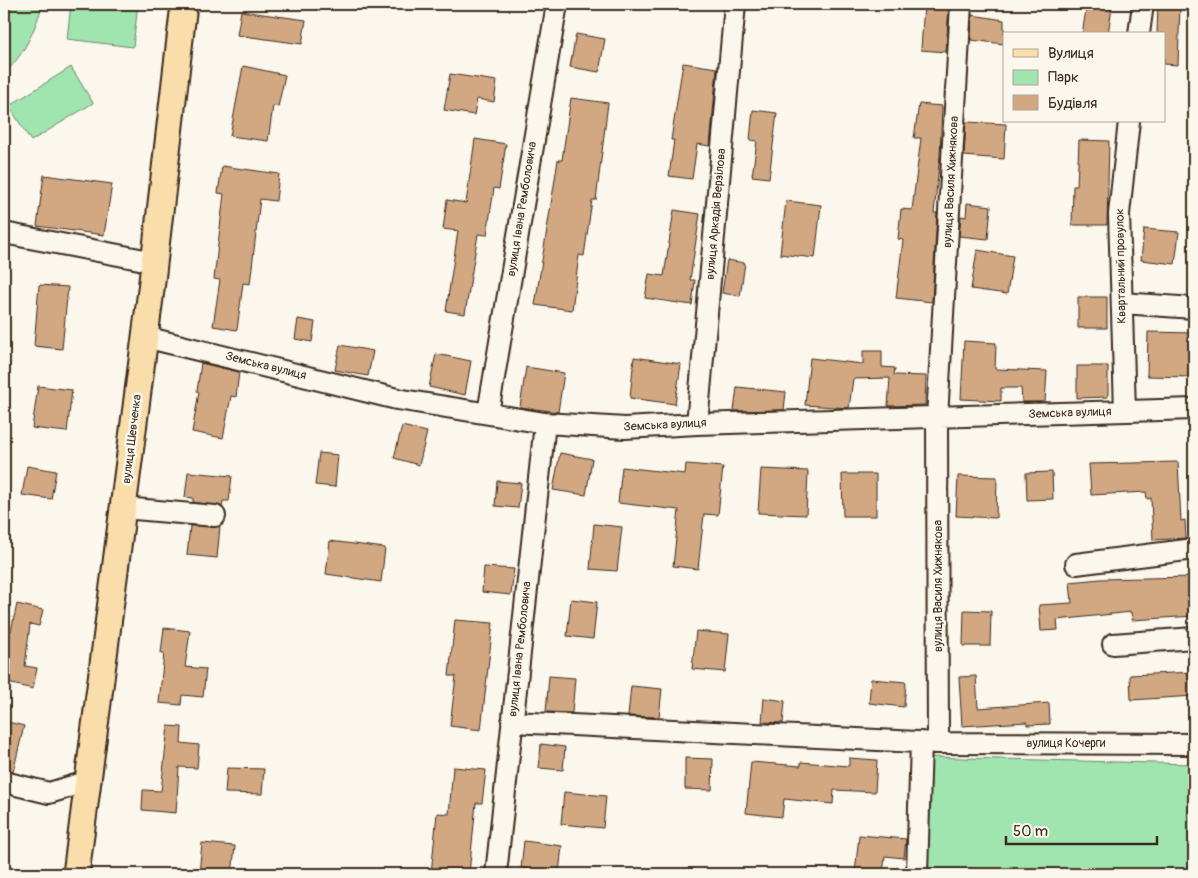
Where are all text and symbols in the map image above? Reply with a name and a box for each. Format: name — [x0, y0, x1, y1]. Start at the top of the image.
legend — [1003, 32, 1166, 122]
text: Вулиця — [1048, 44, 1094, 63]
text: Парк — [1048, 68, 1079, 87]
text: Будівля — [1048, 94, 1097, 113]
street label: вулиця Василя Хижнякова — [940, 115, 962, 248]
street label: вулиця Івана Ремболовича — [504, 140, 540, 277]
street label: вулиця Аркадія Верзілова — [703, 147, 729, 280]
street label: Квартальний провулок — [1112, 208, 1130, 324]
street label: Земська вулиця — [224, 349, 308, 383]
street label: вулиця Шевченка — [119, 393, 145, 484]
street label: Земська вулиця — [1028, 404, 1112, 422]
street label: Земська вулиця — [623, 415, 707, 435]
street label: вулиця Василя Хижнякова — [931, 520, 946, 652]
street label: вулиця Івана Ремболовича — [505, 580, 535, 718]
street label: вулиця Кочерги — [1027, 736, 1106, 751]
scale bar — [1006, 813, 1157, 845]
text: 50 m — [1013, 822, 1048, 841]

